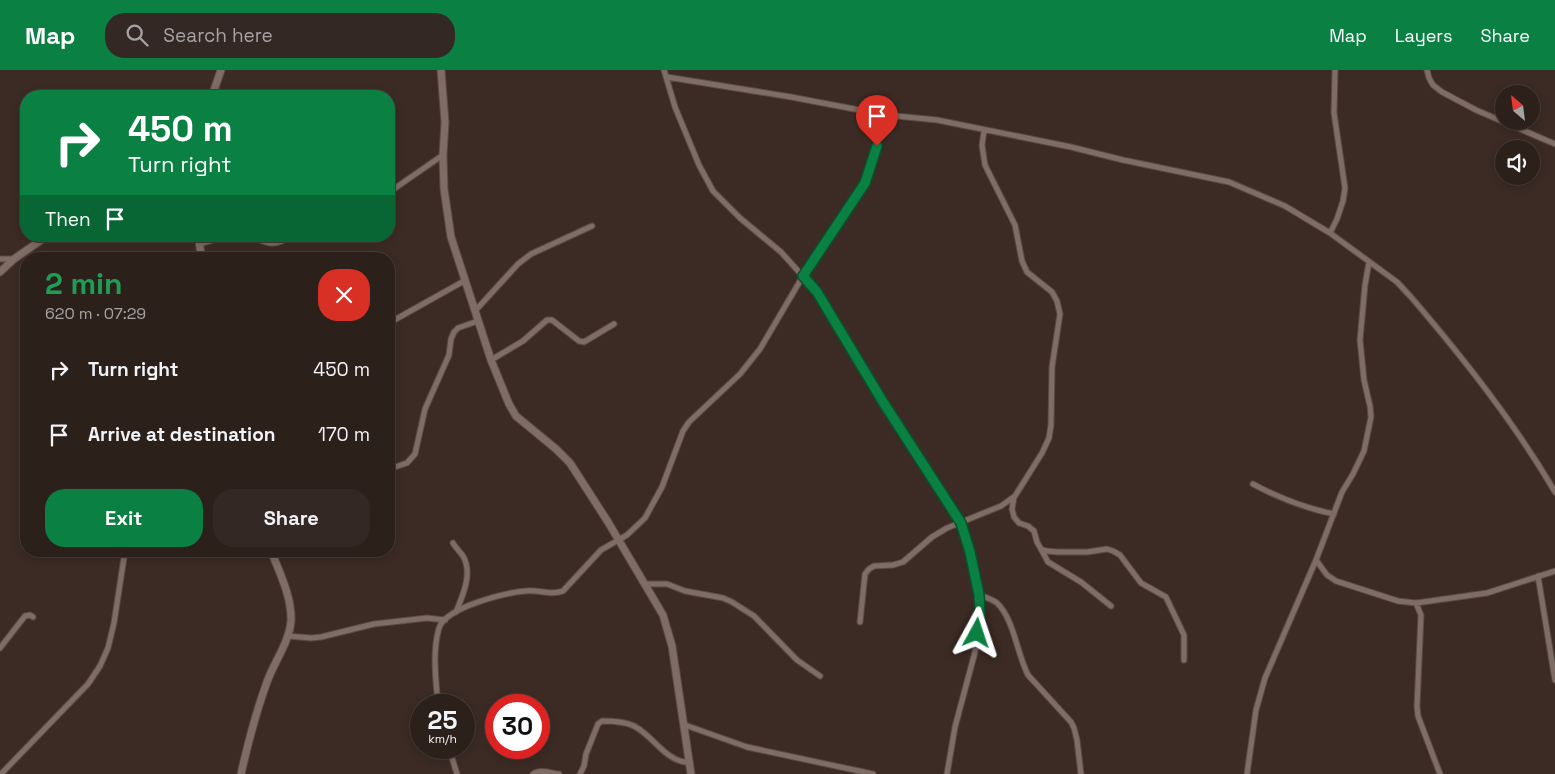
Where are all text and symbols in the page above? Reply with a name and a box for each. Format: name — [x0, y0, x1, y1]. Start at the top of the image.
search box — [105, 13, 455, 58]
text: Map — [25, 20, 75, 51]
icon: search — [123, 21, 151, 49]
text: Search here — [163, 23, 273, 48]
text: Map — [1329, 24, 1367, 47]
text: Layers — [1395, 24, 1452, 47]
text: Share — [1480, 24, 1530, 47]
north arrow — [1495, 85, 1540, 130]
map controls — [1495, 85, 1540, 185]
pin — [856, 95, 898, 146]
icon: arrive — [863, 102, 891, 130]
text: 450 m — [128, 107, 233, 151]
icon: right — [45, 110, 110, 175]
button: sound — [1495, 140, 1540, 185]
text: Turn right — [128, 150, 231, 178]
icon: arrive — [101, 205, 129, 233]
text: Then — [45, 207, 91, 232]
text: 2 min — [45, 264, 123, 303]
button: close — [318, 269, 370, 321]
text: 620 m · 07:29 — [45, 303, 146, 324]
icon: right — [45, 356, 73, 384]
text: Turn right — [88, 357, 178, 382]
text: 450 m — [313, 357, 370, 382]
icon: arrive — [45, 421, 73, 449]
text: Arrive at destination — [88, 422, 276, 447]
text: 170 m — [318, 422, 370, 447]
button: Exit — [45, 489, 203, 547]
button: Share — [213, 489, 370, 547]
position arrow — [950, 606, 1002, 658]
speed limit sign: 30 — [485, 694, 550, 759]
text: 25 — [428, 704, 457, 736]
text: km/h — [428, 731, 457, 747]

